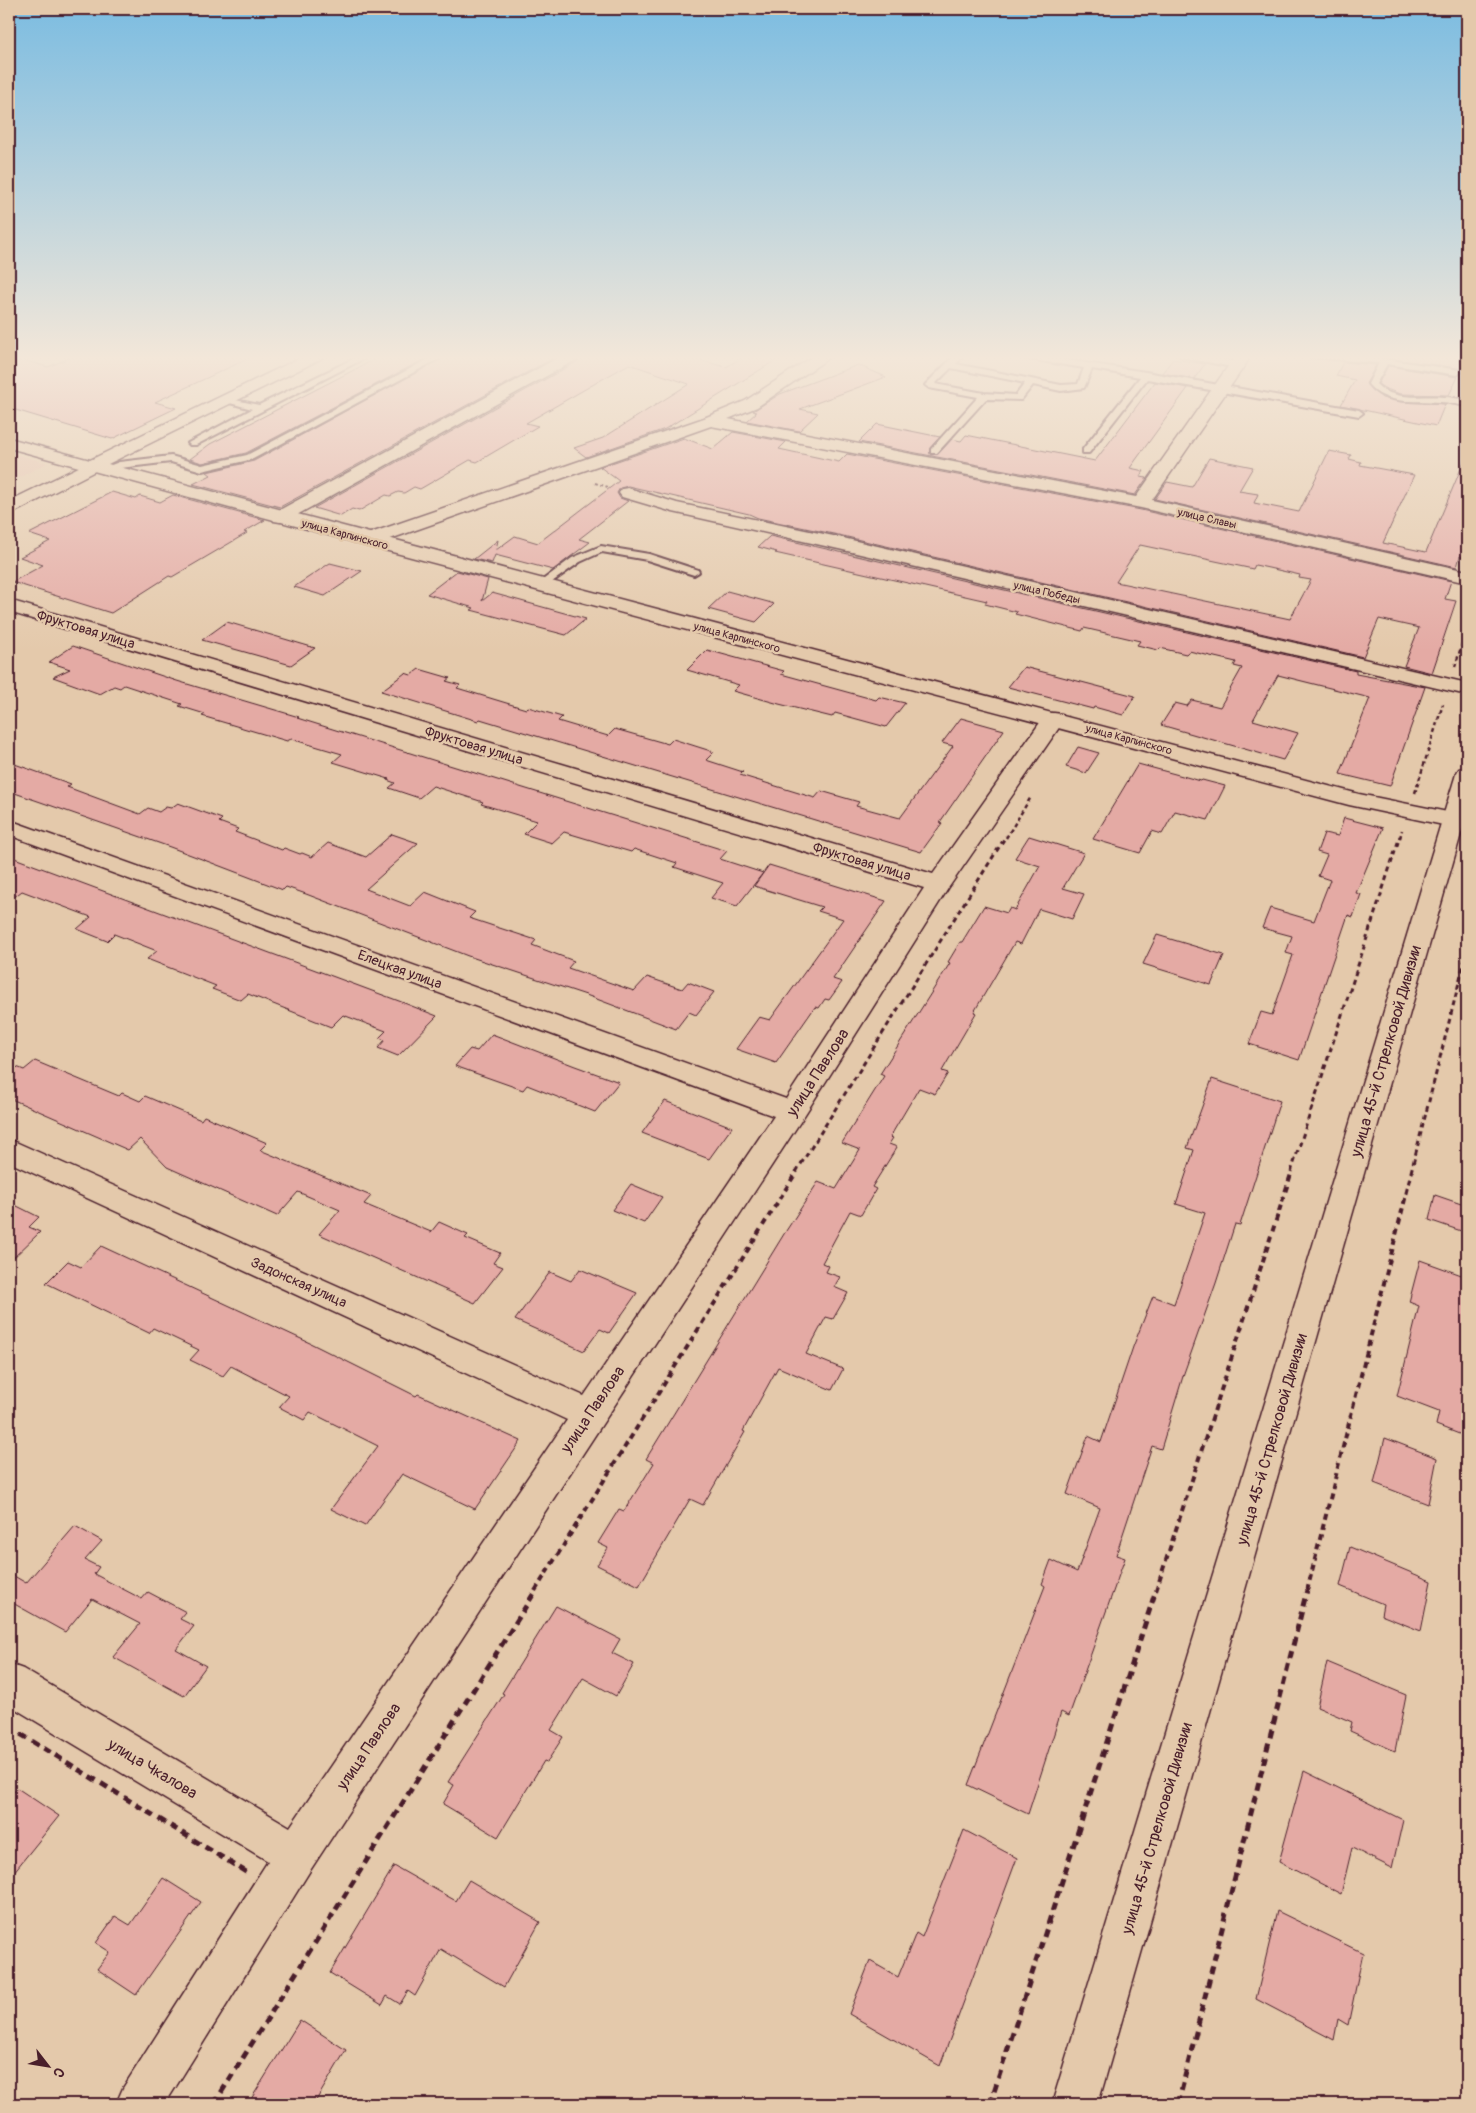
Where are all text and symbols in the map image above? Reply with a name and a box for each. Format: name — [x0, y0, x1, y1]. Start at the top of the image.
street label: улица Славы — [1175, 505, 1238, 532]
street label: улица Карпинского — [299, 516, 390, 552]
street label: улица Победы — [1011, 578, 1081, 606]
street label: Фруктовая улица — [35, 606, 137, 652]
street label: улица Карпинского — [691, 619, 782, 655]
street label: улица Карпинского — [1083, 721, 1174, 757]
street label: Фруктовая улица — [423, 722, 525, 768]
street label: Фруктовая улица — [811, 838, 913, 884]
street label: улица 45-й Стрелковой Дивизии — [1346, 943, 1426, 1160]
street label: Елецкая улица — [355, 946, 444, 993]
street label: улица Павлова — [782, 1025, 854, 1121]
street label: Задонская улица — [248, 1254, 349, 1311]
street label: улица 45-й Стрелковой Дивизии — [1232, 1331, 1312, 1548]
street label: улица Павлова — [556, 1362, 629, 1458]
street label: улица Павлова — [332, 1699, 405, 1795]
street label: улица 45-й Стрелковой Дивизии — [1117, 1720, 1197, 1937]
street label: улица Чкалова — [103, 1734, 201, 1803]
north arrow — [22, 2040, 72, 2090]
text: С — [49, 2064, 68, 2081]

